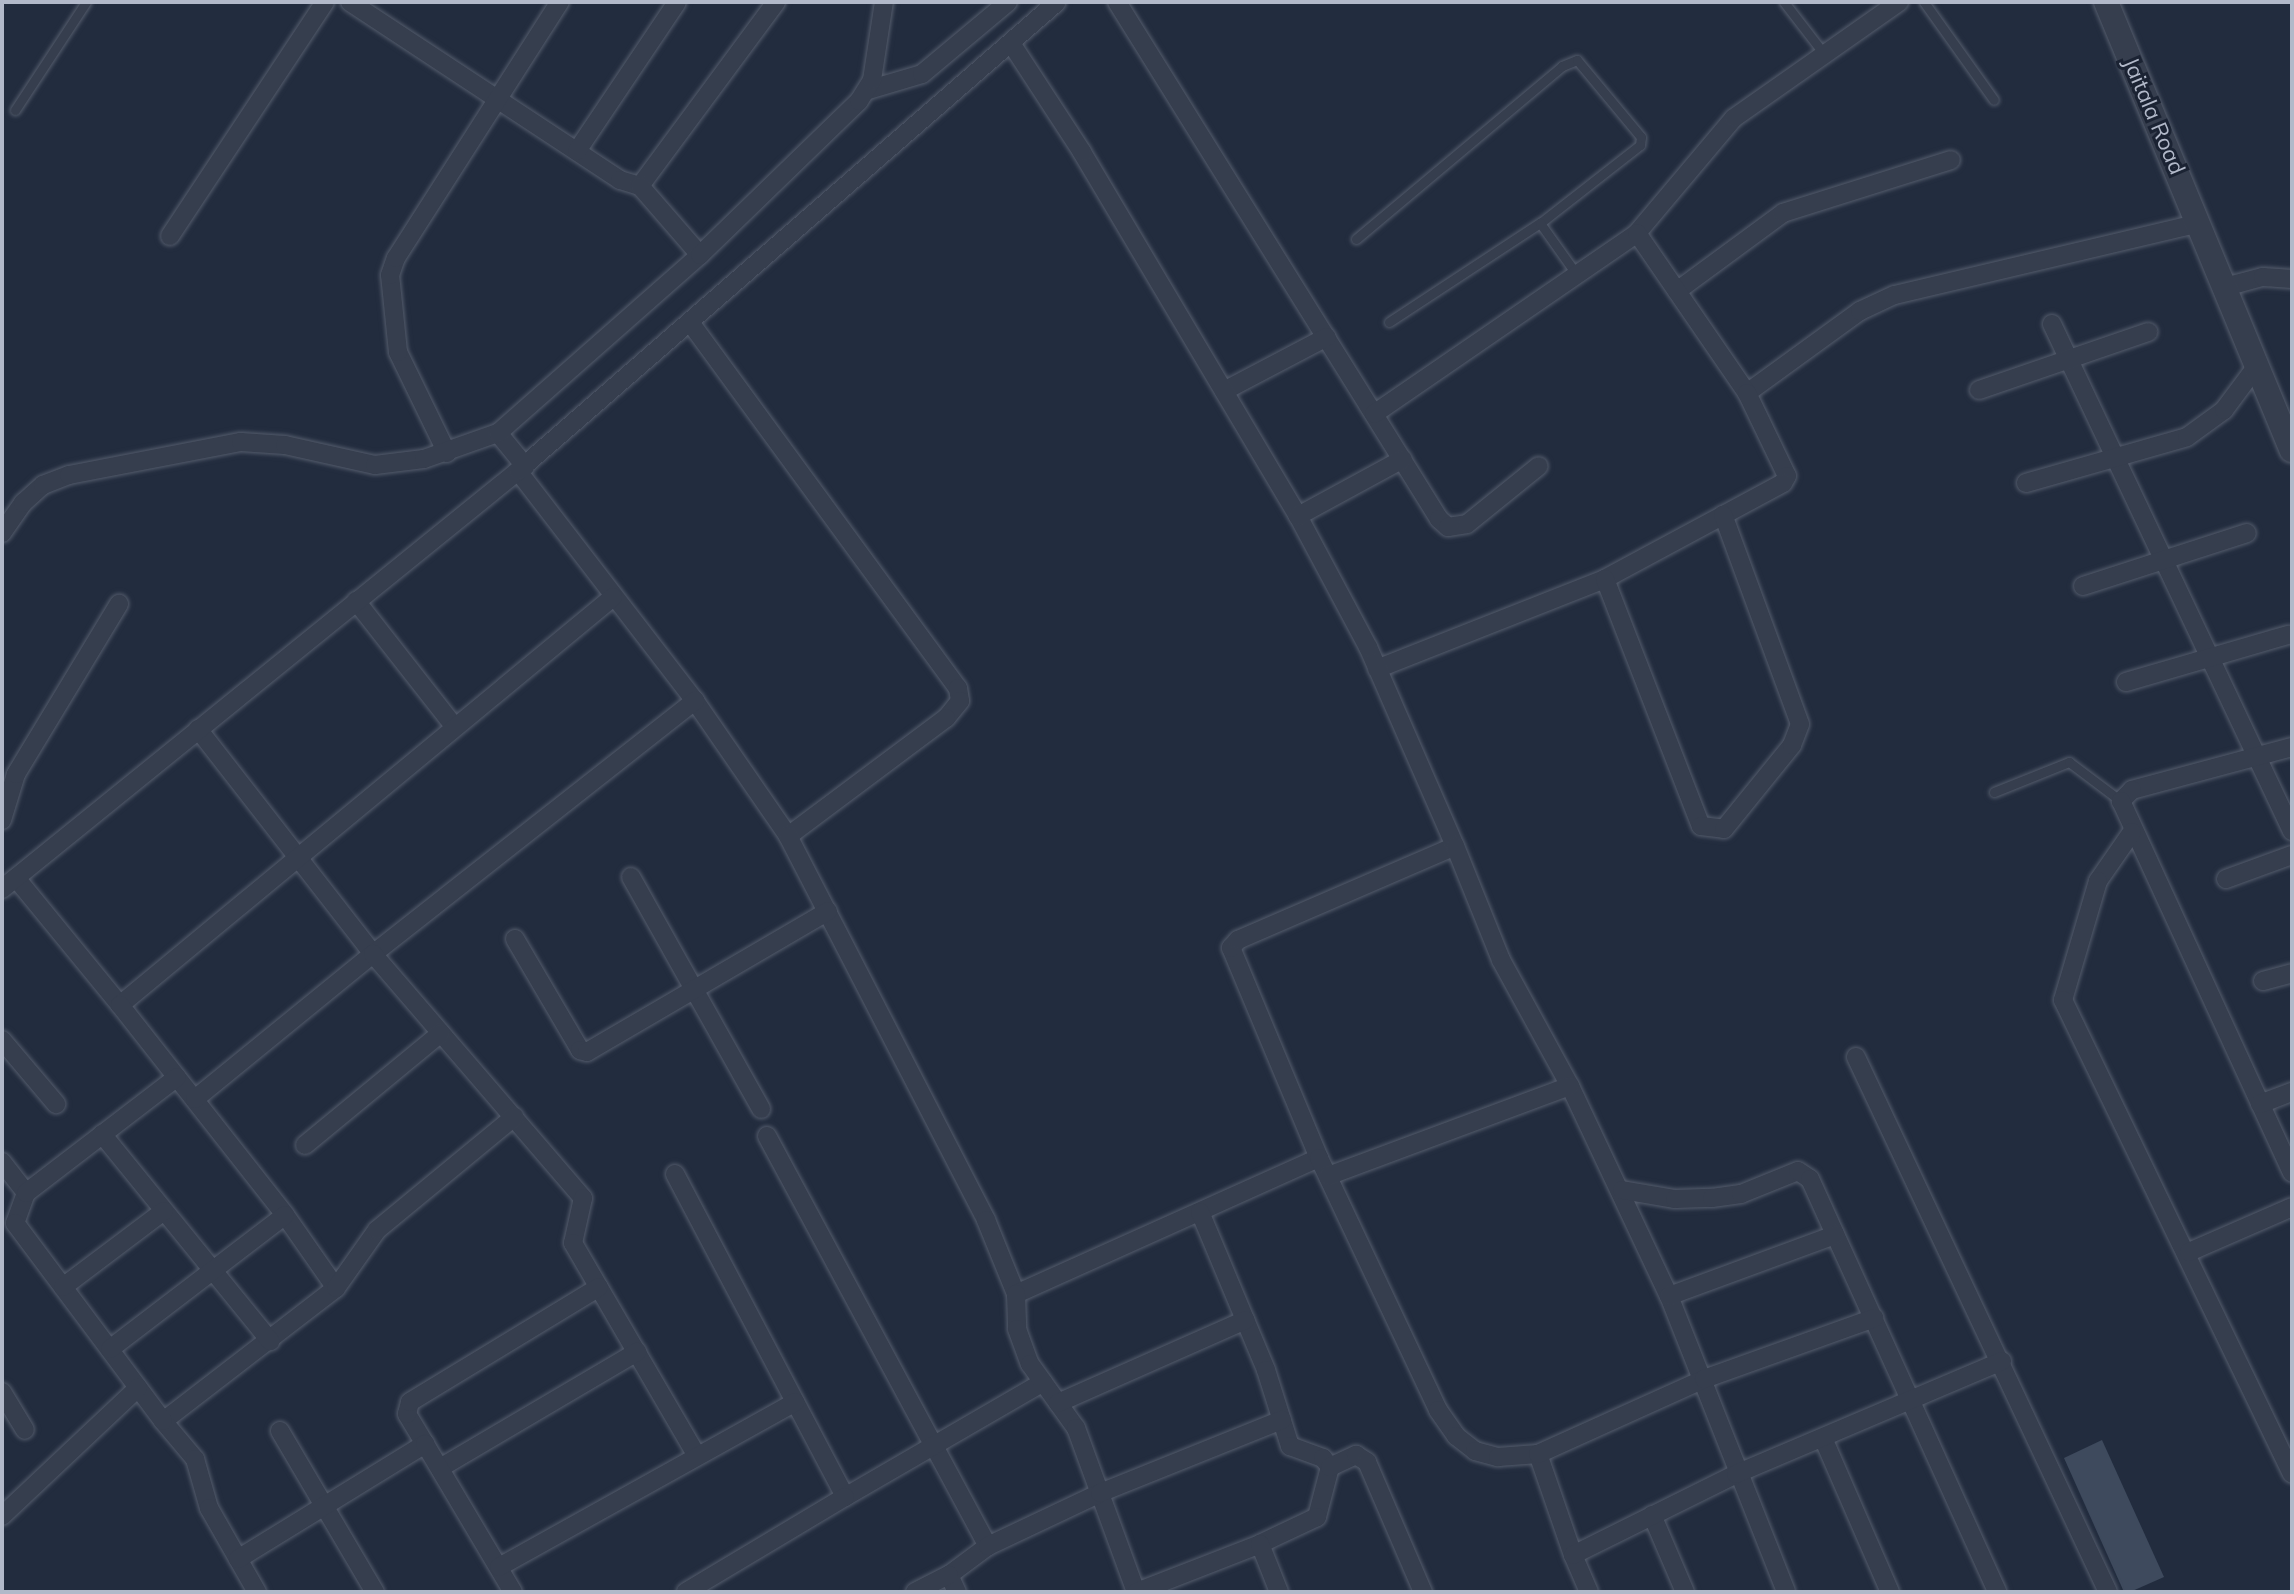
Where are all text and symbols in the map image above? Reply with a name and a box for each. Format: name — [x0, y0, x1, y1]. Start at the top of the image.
street label: Jaitala Road — [2117, 53, 2191, 179]

